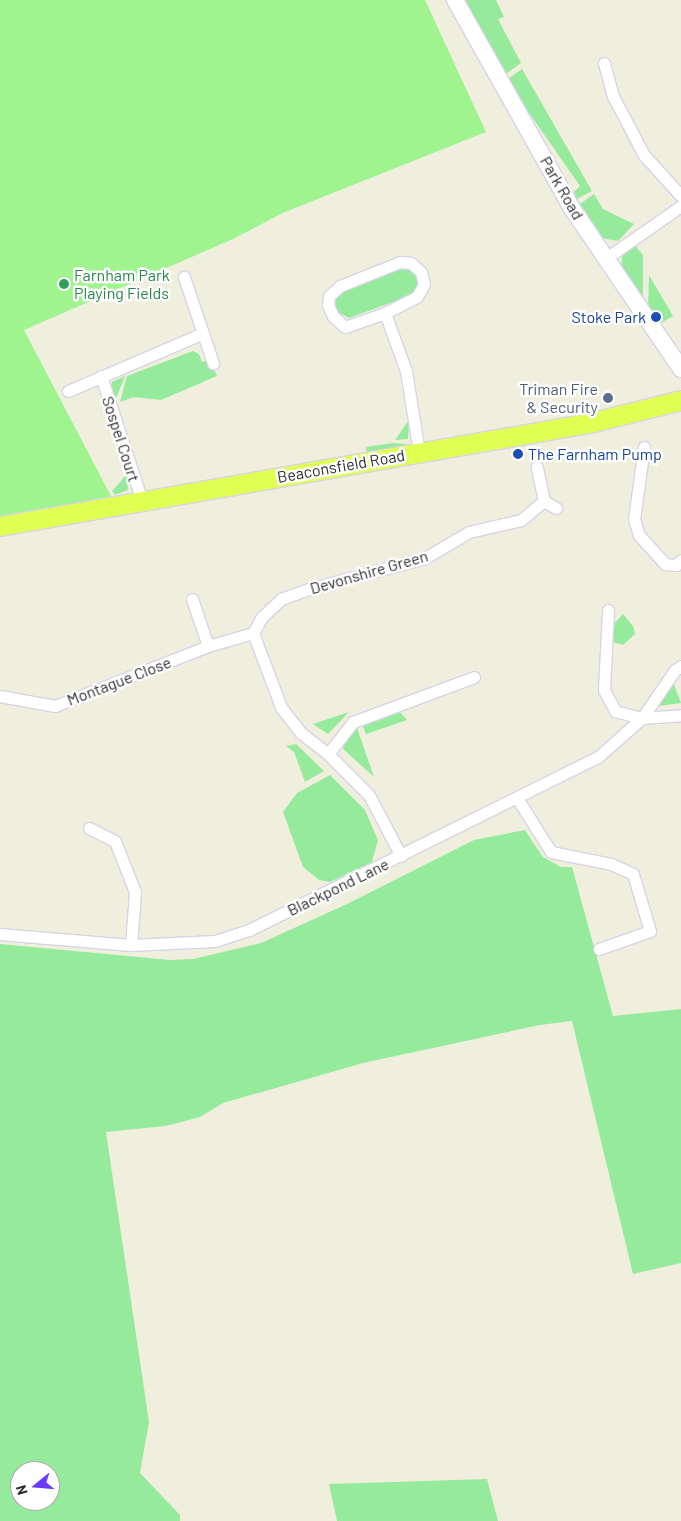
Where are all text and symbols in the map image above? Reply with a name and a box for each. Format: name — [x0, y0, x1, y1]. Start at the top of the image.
street label: Park Road — [536, 153, 588, 223]
place label: Farnham Park Playing Fields — [74, 265, 170, 303]
marker: Farnham Park Playing Fields — [58, 278, 70, 290]
place label: Stoke Park — [571, 307, 646, 327]
marker: Stoke Park — [650, 311, 662, 323]
place label: Triman Fire & Security — [519, 379, 598, 417]
marker: Triman Fire & Security — [602, 392, 614, 404]
street label: Sospel Court — [98, 394, 144, 484]
place label: The Farnham Pump — [528, 444, 662, 464]
street label: Beaconsfield Road — [276, 445, 406, 487]
marker: The Farnham Pump — [512, 448, 524, 460]
street label: Devonshire Green — [308, 546, 430, 598]
street label: Montague Close — [64, 652, 174, 710]
street label: Blackpond Lane — [284, 854, 392, 920]
north arrow — [10, 1461, 60, 1511]
text: N — [12, 1483, 31, 1497]

